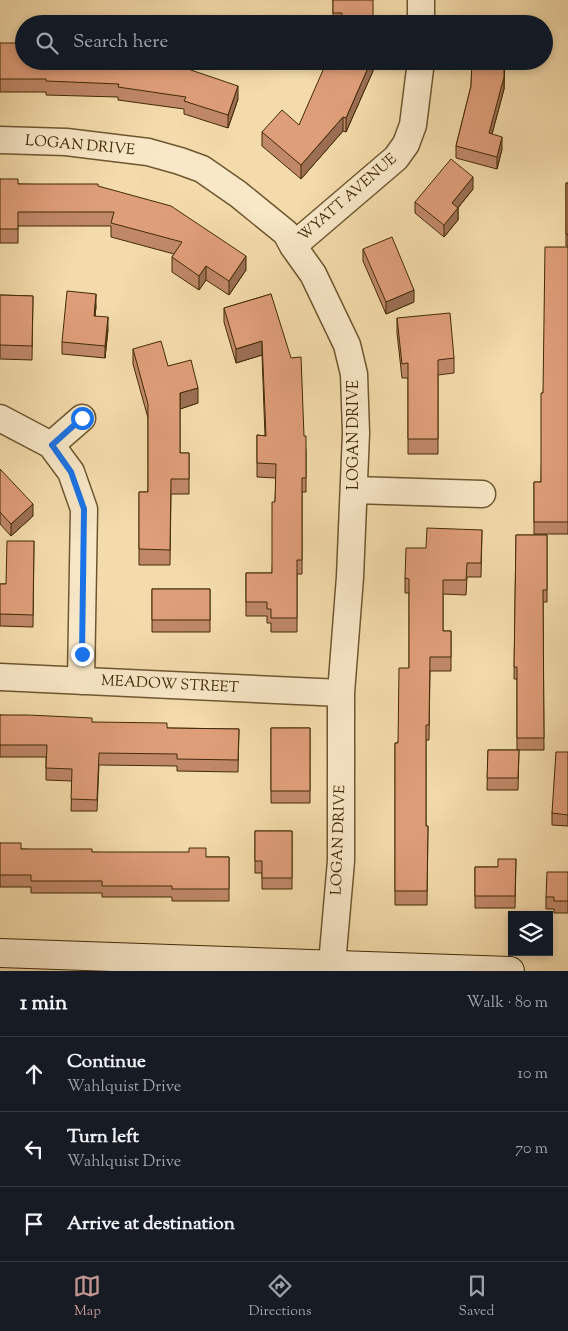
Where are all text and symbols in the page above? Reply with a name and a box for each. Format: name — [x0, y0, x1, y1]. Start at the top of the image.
search box — [15, 15, 553, 70]
icon: search — [33, 29, 61, 57]
text: Search here — [73, 29, 168, 56]
street label: LOGAN DRIVE — [24, 131, 136, 161]
street label: WYATT AVENUE — [294, 149, 402, 247]
street label: LOGAN DRIVE — [344, 380, 365, 490]
route start — [71, 407, 94, 430]
route end — [71, 643, 94, 666]
street label: MEADOW STREET — [100, 671, 240, 699]
street label: LOGAN DRIVE — [327, 785, 351, 895]
map controls — [508, 911, 553, 956]
button: layers — [508, 911, 553, 956]
text: 1 min — [20, 989, 67, 1019]
text: Walk · 80 m — [466, 992, 548, 1015]
text: Continue — [67, 1049, 146, 1076]
icon: ahead — [20, 1060, 48, 1088]
text: 10 m — [518, 1063, 548, 1086]
text: Wahlquist Drive — [67, 1076, 181, 1099]
text: Turn left — [67, 1124, 139, 1151]
icon: left — [20, 1135, 48, 1163]
text: 70 m — [515, 1138, 548, 1161]
text: Wahlquist Drive — [67, 1151, 181, 1174]
icon: arrive — [20, 1210, 48, 1238]
text: Arrive at destination — [67, 1211, 235, 1238]
tab: Map — [73, 1272, 101, 1322]
tab: Directions — [248, 1272, 312, 1322]
tab: Saved — [459, 1272, 494, 1322]

